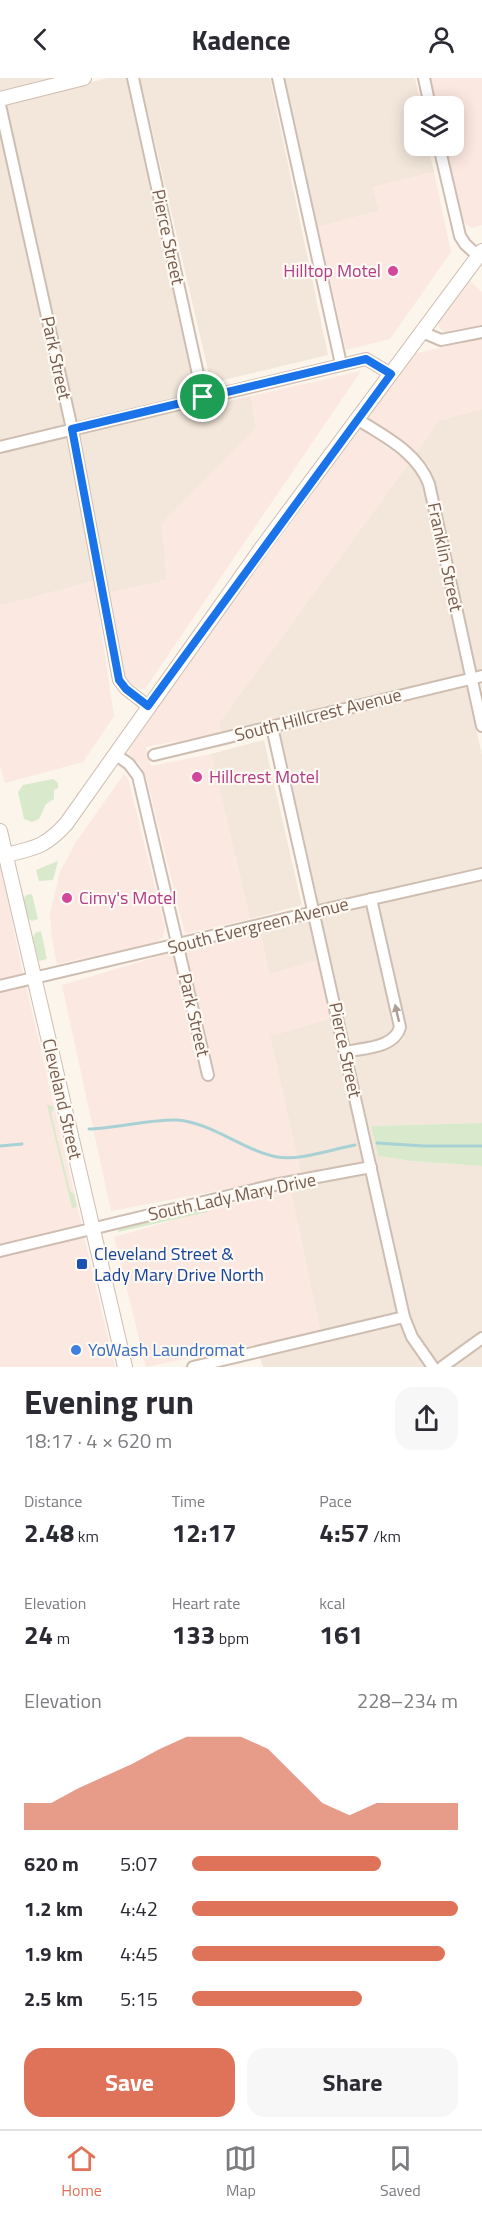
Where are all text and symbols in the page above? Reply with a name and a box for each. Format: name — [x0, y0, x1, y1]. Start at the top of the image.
text: Kadence — [192, 19, 290, 60]
icon: back — [24, 23, 57, 56]
icon: person — [425, 23, 458, 56]
map controls — [404, 96, 464, 156]
button: layers — [404, 96, 464, 156]
street label: Pierce Street — [145, 187, 192, 288]
place label: Hilltop Motel — [283, 257, 381, 284]
marker: Hilltop Motel — [386, 264, 400, 278]
street label: Park Street — [34, 314, 79, 403]
pin — [177, 371, 228, 422]
icon: arrive — [186, 380, 219, 413]
street label: Franklin Street — [421, 500, 470, 615]
street label: South Hillcrest Avenue — [232, 681, 404, 748]
place label: Hillcrest Motel — [209, 763, 319, 790]
marker: Hillcrest Motel — [190, 770, 204, 784]
place label: Cimy's Motel — [79, 884, 176, 911]
street label: South Evergreen Avenue — [165, 890, 351, 961]
marker: Cimy's Motel — [60, 891, 74, 905]
street label: Park Street — [172, 971, 217, 1060]
street label: Pierce Street — [322, 1000, 369, 1101]
one-way arrow — [392, 1003, 401, 1022]
street label: Cleveland Street — [35, 1036, 90, 1163]
street label: South Lady Mary Drive — [145, 1166, 318, 1227]
place label: Cleveland Street & Lady Mary Drive North — [94, 1240, 264, 1288]
marker: Cleveland Street & Lady Mary Drive North — [75, 1257, 89, 1271]
place label: YoWash Laundromat — [88, 1336, 245, 1363]
marker: YoWash Laundromat — [69, 1343, 83, 1357]
text: Evening run — [24, 1377, 194, 1427]
button: share — [395, 1387, 458, 1450]
text: 18:17 · 4 × 620 m — [24, 1425, 172, 1456]
text: Distance — [24, 1489, 82, 1513]
text: Time — [172, 1489, 205, 1513]
text: Pace — [319, 1489, 352, 1513]
text: 2.48 — [24, 1513, 74, 1552]
text: 12:17 — [172, 1513, 237, 1552]
text: 4:57 — [319, 1513, 370, 1552]
text: km — [74, 1524, 99, 1548]
text: /km — [370, 1524, 401, 1548]
text: Elevation — [24, 1591, 86, 1615]
text: Heart rate — [172, 1591, 240, 1615]
text: kcal — [319, 1591, 345, 1615]
text: 24 — [24, 1615, 53, 1654]
text: 133 — [172, 1615, 215, 1654]
text: 161 — [319, 1615, 363, 1654]
text: m — [53, 1626, 70, 1650]
text: bpm — [215, 1626, 249, 1650]
text: Elevation — [24, 1685, 102, 1716]
text: 228–234 m — [357, 1685, 458, 1716]
text: 620 m — [24, 1848, 79, 1879]
text: 5:07 — [120, 1848, 158, 1879]
text: 1.2 km — [24, 1893, 83, 1924]
text: 4:42 — [120, 1893, 158, 1924]
text: 1.9 km — [24, 1938, 83, 1969]
text: 4:45 — [120, 1938, 158, 1969]
text: 2.5 km — [24, 1983, 83, 2014]
text: 5:15 — [120, 1983, 158, 2014]
button: Save — [24, 2048, 235, 2117]
button: Share — [247, 2048, 458, 2117]
tab: Home — [61, 2142, 102, 2202]
tab: Map — [224, 2142, 257, 2202]
tab: Saved — [380, 2142, 421, 2202]

